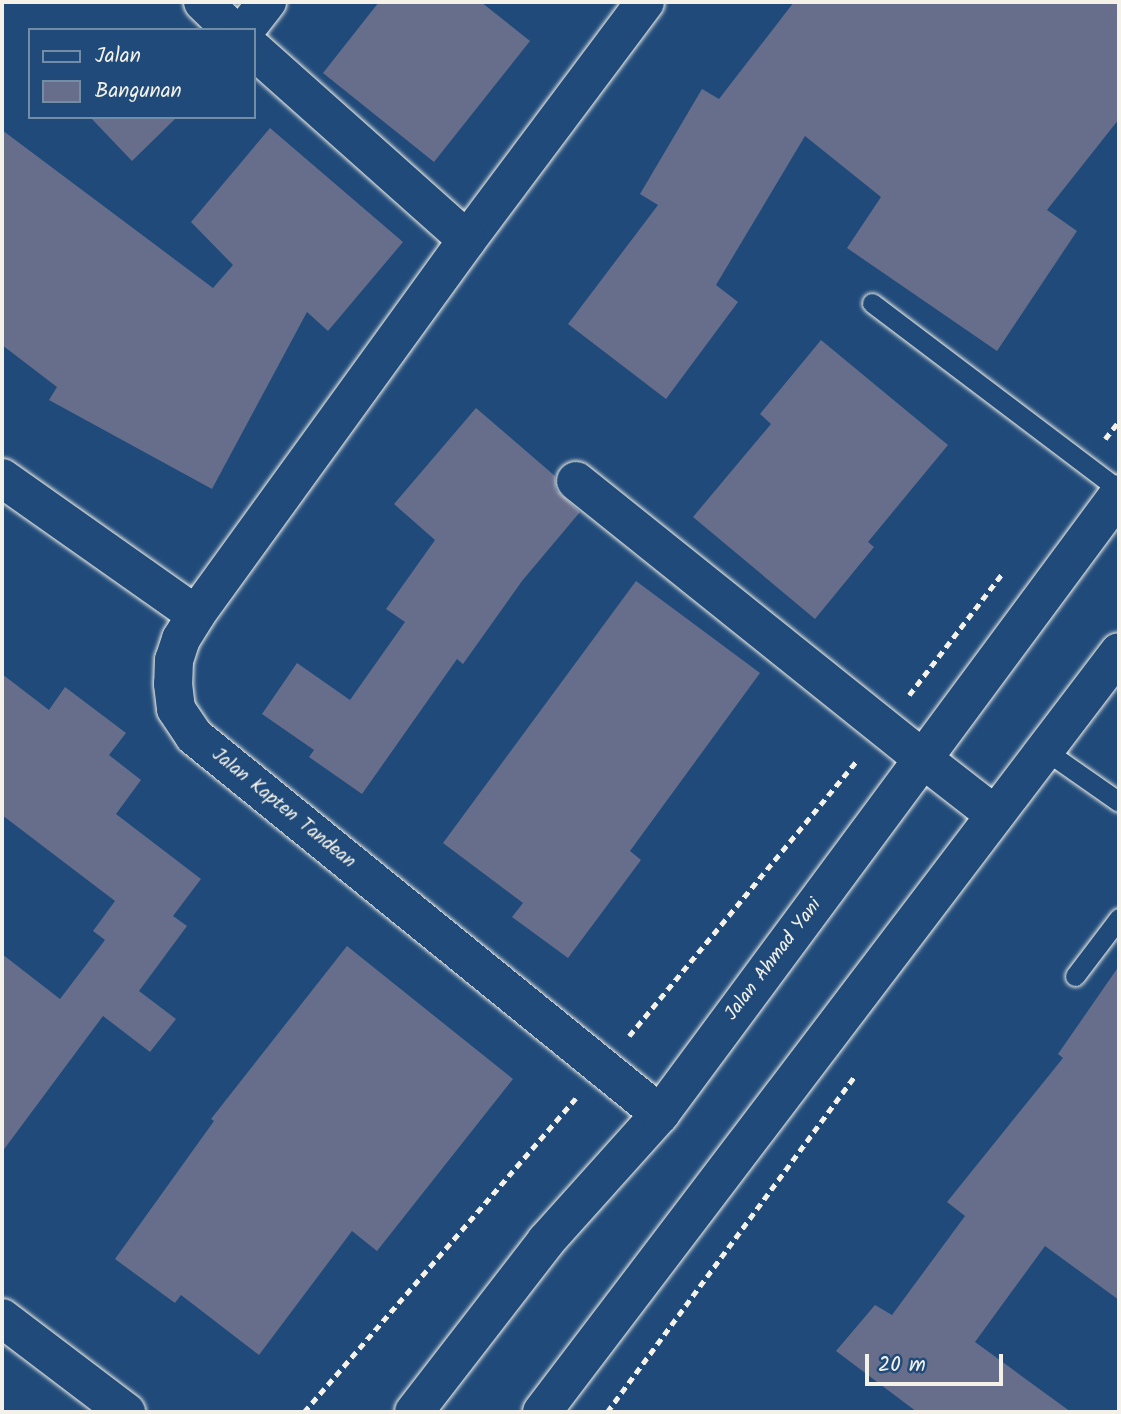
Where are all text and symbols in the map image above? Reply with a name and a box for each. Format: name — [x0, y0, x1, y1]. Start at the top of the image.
legend — [28, 28, 256, 119]
text: Jalan — [95, 40, 141, 73]
text: Bangunan — [95, 75, 182, 108]
street label: Jalan Kapten Tandean — [207, 744, 359, 874]
street label: Jalan Ahmad Yani — [721, 895, 827, 1025]
scale bar — [869, 1340, 1007, 1384]
text: 20 m — [878, 1349, 926, 1382]

